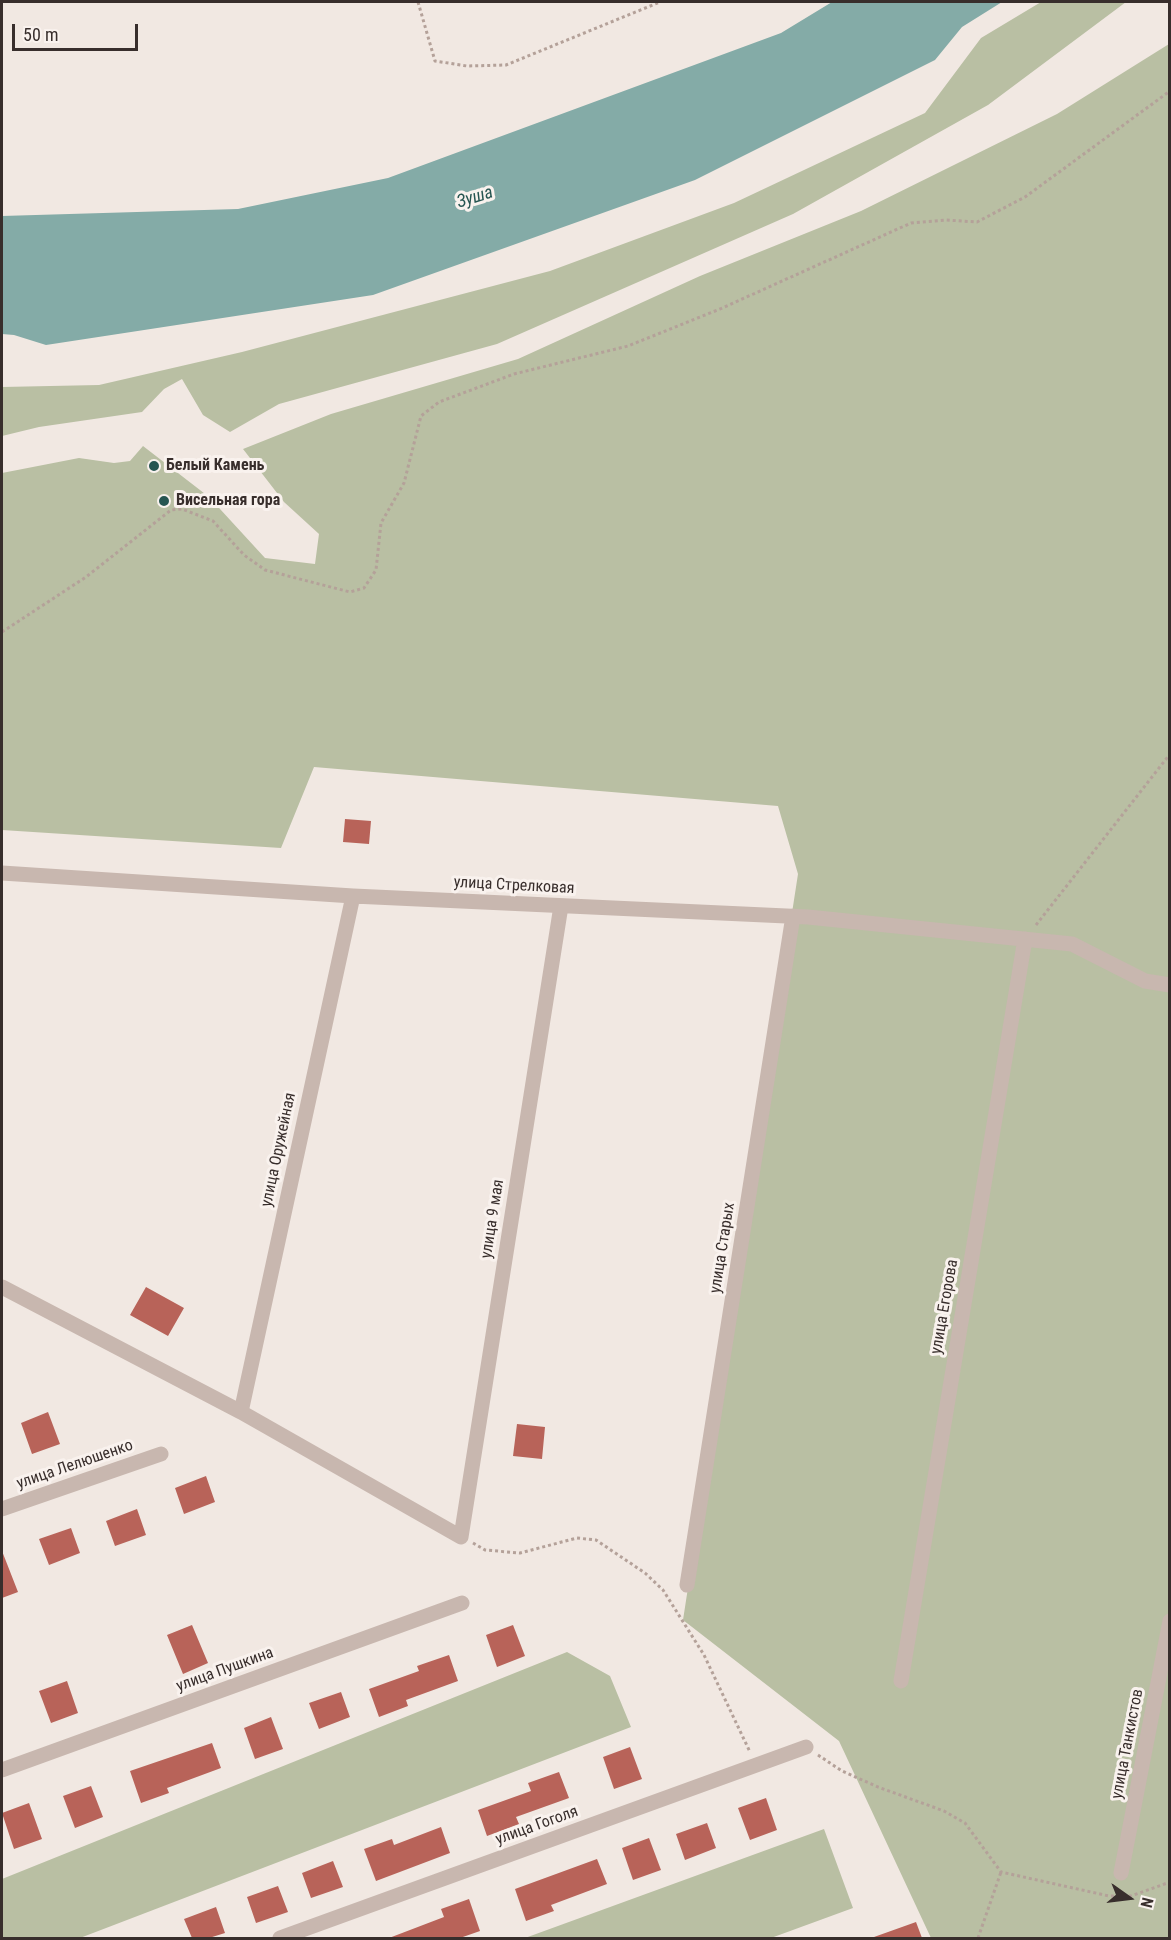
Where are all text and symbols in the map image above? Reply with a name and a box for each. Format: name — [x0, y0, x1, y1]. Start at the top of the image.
scale bar — [15, 12, 141, 50]
text: 50 m — [23, 24, 58, 45]
water label: Зуша — [454, 182, 496, 214]
place label: Белый Камень — [166, 456, 264, 476]
marker: Белый Камень — [147, 459, 161, 473]
place label: Висельная гора — [176, 491, 280, 511]
marker: Висельная гора — [157, 494, 171, 508]
street label: улица Стрелковая — [453, 873, 575, 899]
street label: улица Оружейная — [258, 1091, 300, 1209]
street label: улица 9 мая — [477, 1178, 509, 1260]
street label: улица Старых — [706, 1201, 740, 1295]
street label: улица Егорова — [927, 1258, 963, 1356]
street label: улица Лелюшенко — [14, 1436, 136, 1494]
street label: улица Пушкина — [174, 1644, 276, 1696]
street label: улица Танкистов — [1108, 1687, 1148, 1801]
street label: улица Гоголя — [493, 1802, 581, 1850]
north arrow — [1099, 1868, 1159, 1928]
text: N — [1137, 1895, 1157, 1910]

